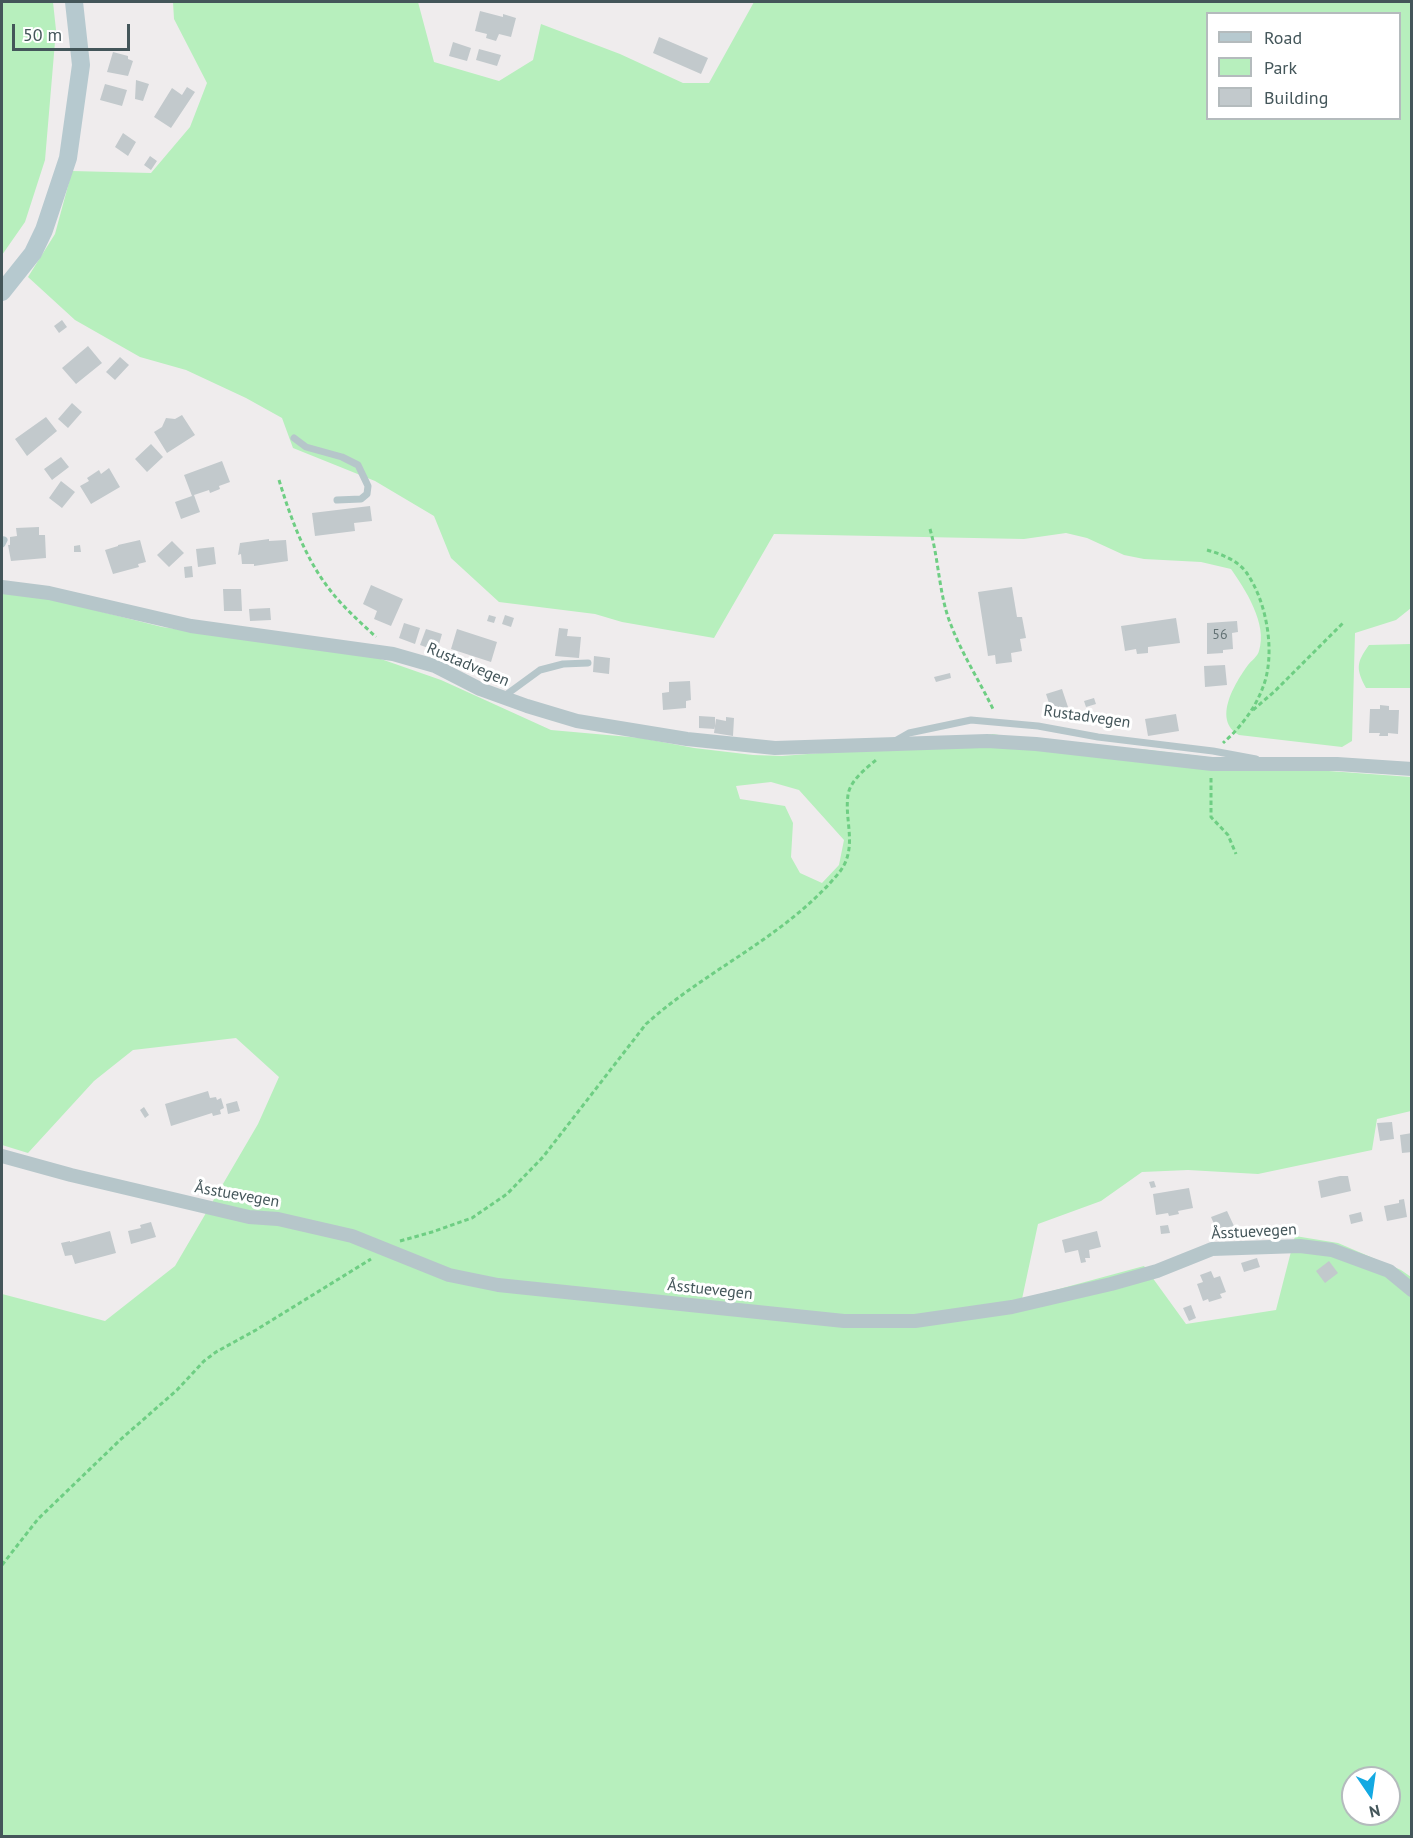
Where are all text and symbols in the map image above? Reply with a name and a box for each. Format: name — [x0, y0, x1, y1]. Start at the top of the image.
scale bar — [15, 12, 134, 50]
legend — [1206, 12, 1401, 120]
text: 50 m — [23, 23, 62, 46]
text: Road — [1264, 26, 1302, 49]
text: Park — [1264, 56, 1297, 79]
text: Building — [1264, 86, 1328, 109]
house number: 56 — [1212, 627, 1228, 643]
street label: Rustadvegen — [424, 639, 512, 691]
street label: Rustadvegen — [1042, 701, 1132, 733]
street label: Åsstuevegen — [193, 1178, 281, 1212]
street label: Åsstuevegen — [1211, 1220, 1297, 1244]
street label: Åsstuevegen — [666, 1276, 754, 1304]
north arrow — [1341, 1766, 1401, 1826]
text: N — [1367, 1801, 1382, 1823]

